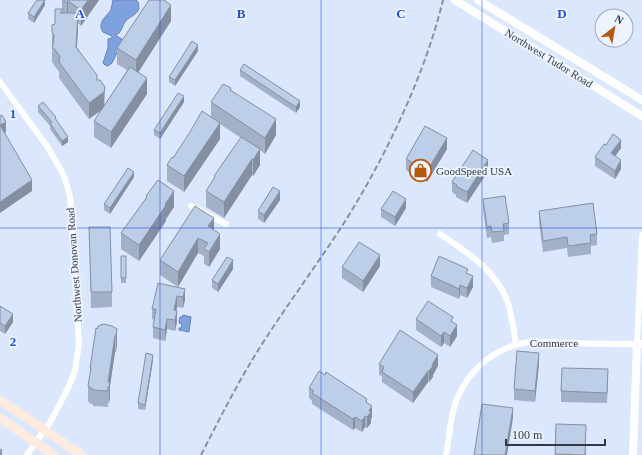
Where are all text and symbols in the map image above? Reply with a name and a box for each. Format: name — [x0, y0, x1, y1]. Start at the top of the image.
text: A — [75, 6, 85, 21]
text: B — [237, 6, 246, 21]
text: C — [396, 6, 406, 21]
text: D — [557, 6, 567, 21]
north arrow — [594, 8, 634, 48]
text: N — [613, 12, 626, 27]
street label: Northwest Tudor Road — [503, 26, 595, 90]
text: 1 — [10, 106, 16, 121]
shop icon: GoodSpeed USA — [407, 158, 433, 184]
place label: GoodSpeed USA — [436, 165, 512, 177]
street label: Northwest Donovan Road — [64, 207, 84, 323]
text: 2 — [10, 334, 16, 349]
street label: Commerce — [530, 337, 578, 349]
scale bar — [506, 421, 605, 447]
text: 100 m — [512, 428, 543, 442]

